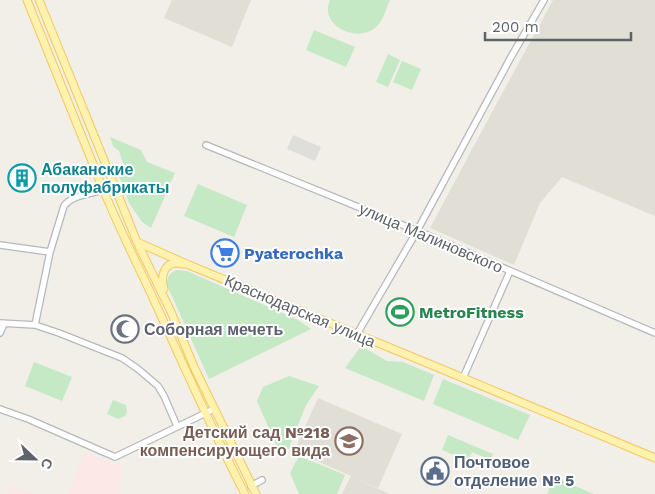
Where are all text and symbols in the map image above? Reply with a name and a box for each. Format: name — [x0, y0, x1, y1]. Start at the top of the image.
scale bar — [485, 10, 631, 42]
text: 200 m — [492, 18, 539, 36]
place label: Абаканские полуфабрикаты — [41, 160, 169, 197]
building icon: Абаканские полуфабрикаты — [7, 163, 37, 193]
street label: улица Малиновского — [356, 199, 506, 277]
supermarket icon: Pyaterochka — [210, 238, 240, 268]
place label: Pyaterochka — [244, 244, 344, 263]
street label: Краснодарская улица — [222, 271, 378, 351]
sports icon: MetroFitness — [385, 297, 415, 327]
place label: MetroFitness — [419, 303, 524, 322]
mosque icon: Соборная мечеть — [110, 314, 140, 344]
place label: Соборная мечеть — [144, 320, 283, 339]
place label: Детский сад №218 компенсирующего вида — [140, 423, 330, 460]
school or university icon: Детский сад №218 компенсирующего вида — [334, 426, 364, 456]
north arrow — [10, 434, 60, 484]
place label: Почтовое отделение № 5 — [454, 453, 574, 490]
text: С — [38, 456, 56, 472]
public building icon: Почтовое отделение № 5 — [420, 456, 450, 486]

